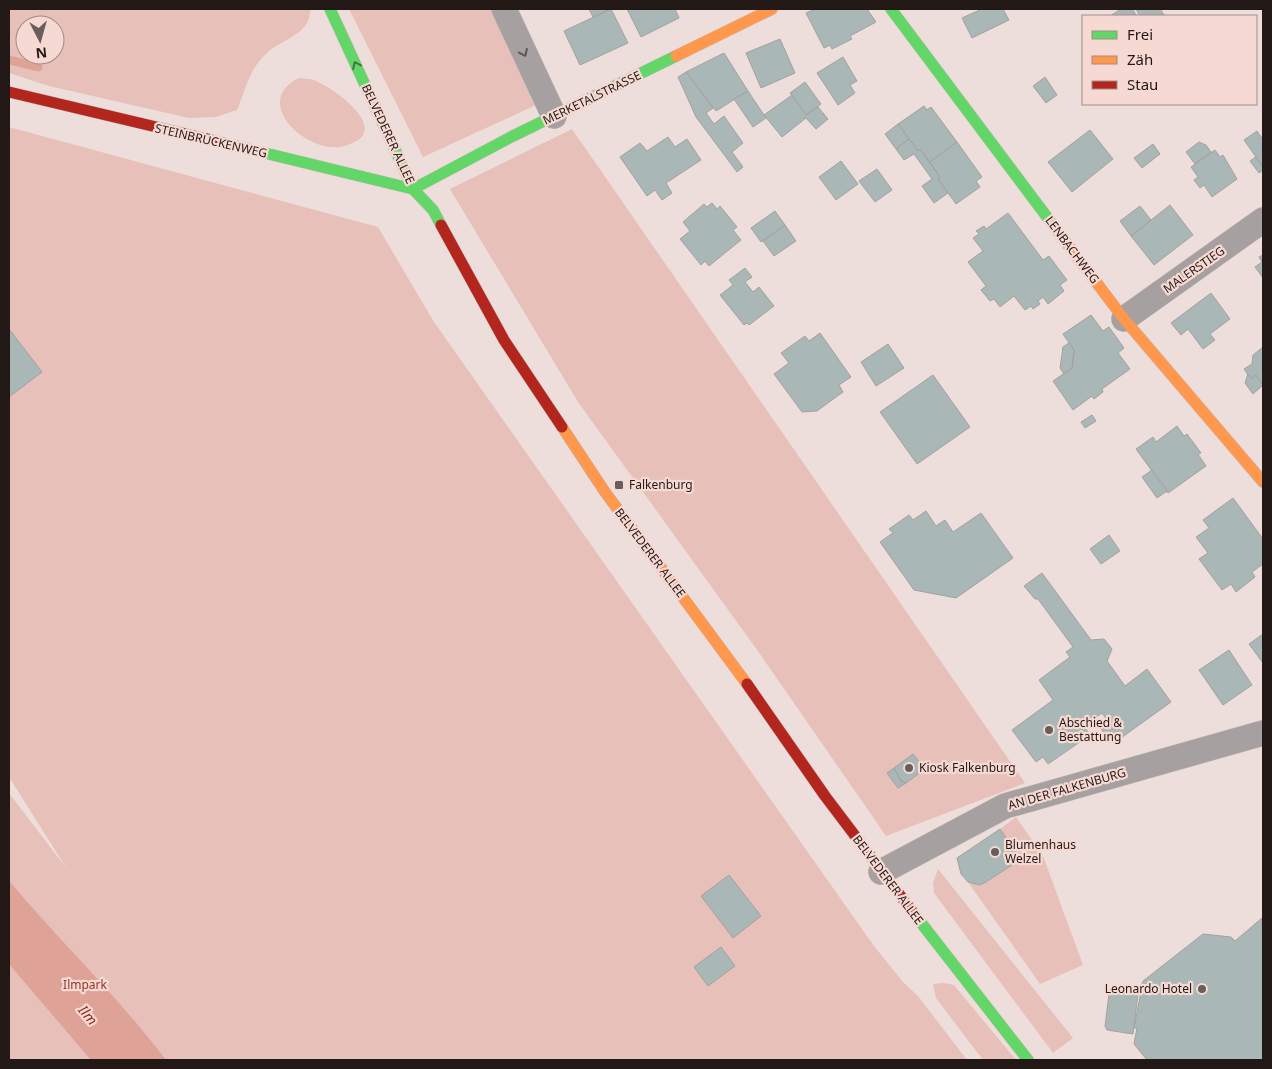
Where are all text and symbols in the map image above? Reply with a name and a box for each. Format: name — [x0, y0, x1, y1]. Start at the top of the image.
north arrow — [15, 15, 65, 65]
legend — [1082, 15, 1257, 105]
text: Frei — [1127, 24, 1153, 44]
text: N — [35, 43, 48, 63]
one-way arrow — [518, 48, 529, 57]
text: Zäh — [1127, 49, 1153, 69]
one-way arrow — [351, 61, 362, 70]
street label: MERKETALSTRASSE — [540, 66, 644, 129]
text: Stau — [1127, 74, 1158, 94]
street label: BELVEDERER ALLEE — [358, 81, 419, 186]
street label: STEINBRÜCKENWEG — [153, 119, 269, 162]
street label: LENBACHWEG — [1041, 212, 1103, 287]
street label: MALERSTIEG — [1159, 242, 1228, 297]
place label: Falkenburg — [629, 476, 693, 493]
marker: Falkenburg — [613, 479, 625, 491]
street label: BELVEDERER ALLEE — [611, 504, 690, 601]
place label: Abschied & Bestattung — [1059, 714, 1122, 745]
marker: Abschied & Bestattung — [1043, 724, 1055, 736]
place label: Kiosk Falkenburg — [919, 759, 1016, 776]
marker: Kiosk Falkenburg — [903, 762, 915, 774]
street label: AN DER FALKENBURG — [1006, 764, 1128, 813]
street label: BELVEDERER ALLEE — [849, 831, 928, 928]
place label: Blumenhaus Welzel — [1005, 836, 1076, 867]
marker: Blumenhaus Welzel — [989, 846, 1001, 858]
park label: Ilmpark — [63, 976, 108, 993]
place label: Leonardo Hotel — [1105, 980, 1192, 997]
marker: Leonardo Hotel — [1196, 983, 1208, 995]
water label: Ilm — [74, 1000, 102, 1029]

